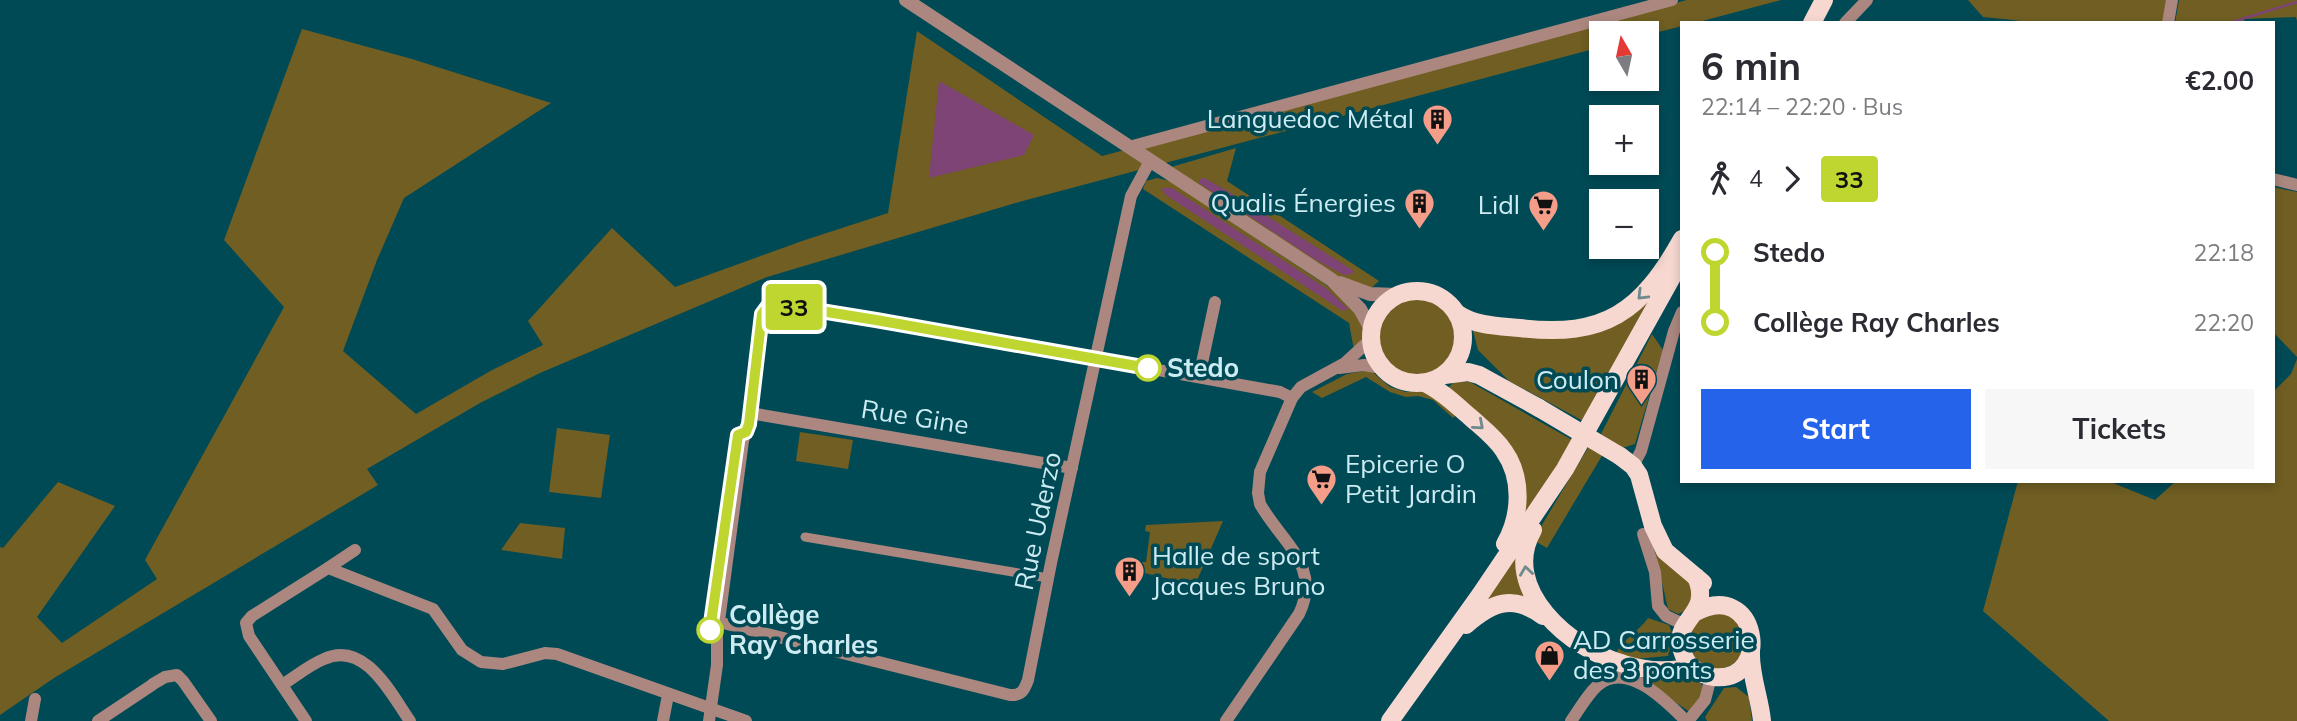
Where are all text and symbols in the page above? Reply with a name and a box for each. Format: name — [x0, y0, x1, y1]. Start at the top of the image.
north arrow — [1589, 21, 1659, 91]
map controls — [1589, 21, 1659, 259]
text: 6 min — [1701, 42, 1801, 90]
text: €2.00 — [2185, 64, 2254, 97]
text: 22:14 – 22:20 · Bus — [1701, 92, 1903, 121]
place label: Languedoc Métal — [1207, 102, 1414, 135]
building icon: Languedoc Métal — [1420, 102, 1454, 146]
button: + — [1589, 105, 1659, 175]
icon: walk — [1701, 160, 1739, 198]
icon: forward — [1773, 160, 1811, 198]
text: 4 — [1749, 164, 1763, 193]
text: 33 — [1835, 164, 1864, 194]
place label: Qualis Énergies — [1210, 186, 1396, 219]
building icon: Qualis Énergies — [1402, 186, 1436, 230]
place label: Lidl — [1478, 188, 1520, 221]
supermarket icon: Lidl — [1526, 188, 1560, 232]
button: − — [1589, 189, 1659, 259]
text: Stedo — [1753, 236, 1825, 269]
text: 22:18 — [2194, 238, 2254, 267]
line badge: 33 — [762, 284, 826, 330]
one-way arrow — [1638, 286, 1651, 299]
text: 33 — [780, 292, 808, 322]
text: Collège Ray Charles — [1753, 306, 2000, 339]
text: 22:20 — [2194, 308, 2254, 337]
place label: Stedo — [1167, 351, 1239, 384]
marker: Stedo — [1135, 355, 1161, 381]
place label: Coulon — [1536, 363, 1619, 396]
building icon: Coulon — [1625, 363, 1659, 407]
button: Start — [1701, 389, 1971, 469]
button: Tickets — [1985, 389, 2254, 469]
street label: Rue Gine — [859, 392, 971, 441]
one-way arrow — [1471, 417, 1484, 429]
place label: Epicerie O Petit Jardin — [1345, 447, 1477, 510]
street label: Rue Uderzo — [1007, 449, 1068, 593]
supermarket icon: Epicerie O Petit Jardin — [1305, 462, 1339, 506]
place label: Halle de sport Jacques Bruno — [1152, 539, 1325, 602]
building icon: Halle de sport Jacques Bruno — [1112, 554, 1146, 598]
one-way arrow — [1518, 565, 1533, 577]
place label: Collège Ray Charles — [729, 598, 878, 661]
marker: Collège Ray Charles — [697, 617, 723, 643]
place label: AD Carrosserie des 3 ponts — [1573, 623, 1755, 686]
shop icon: AD Carrosserie des 3 ponts — [1533, 638, 1567, 682]

